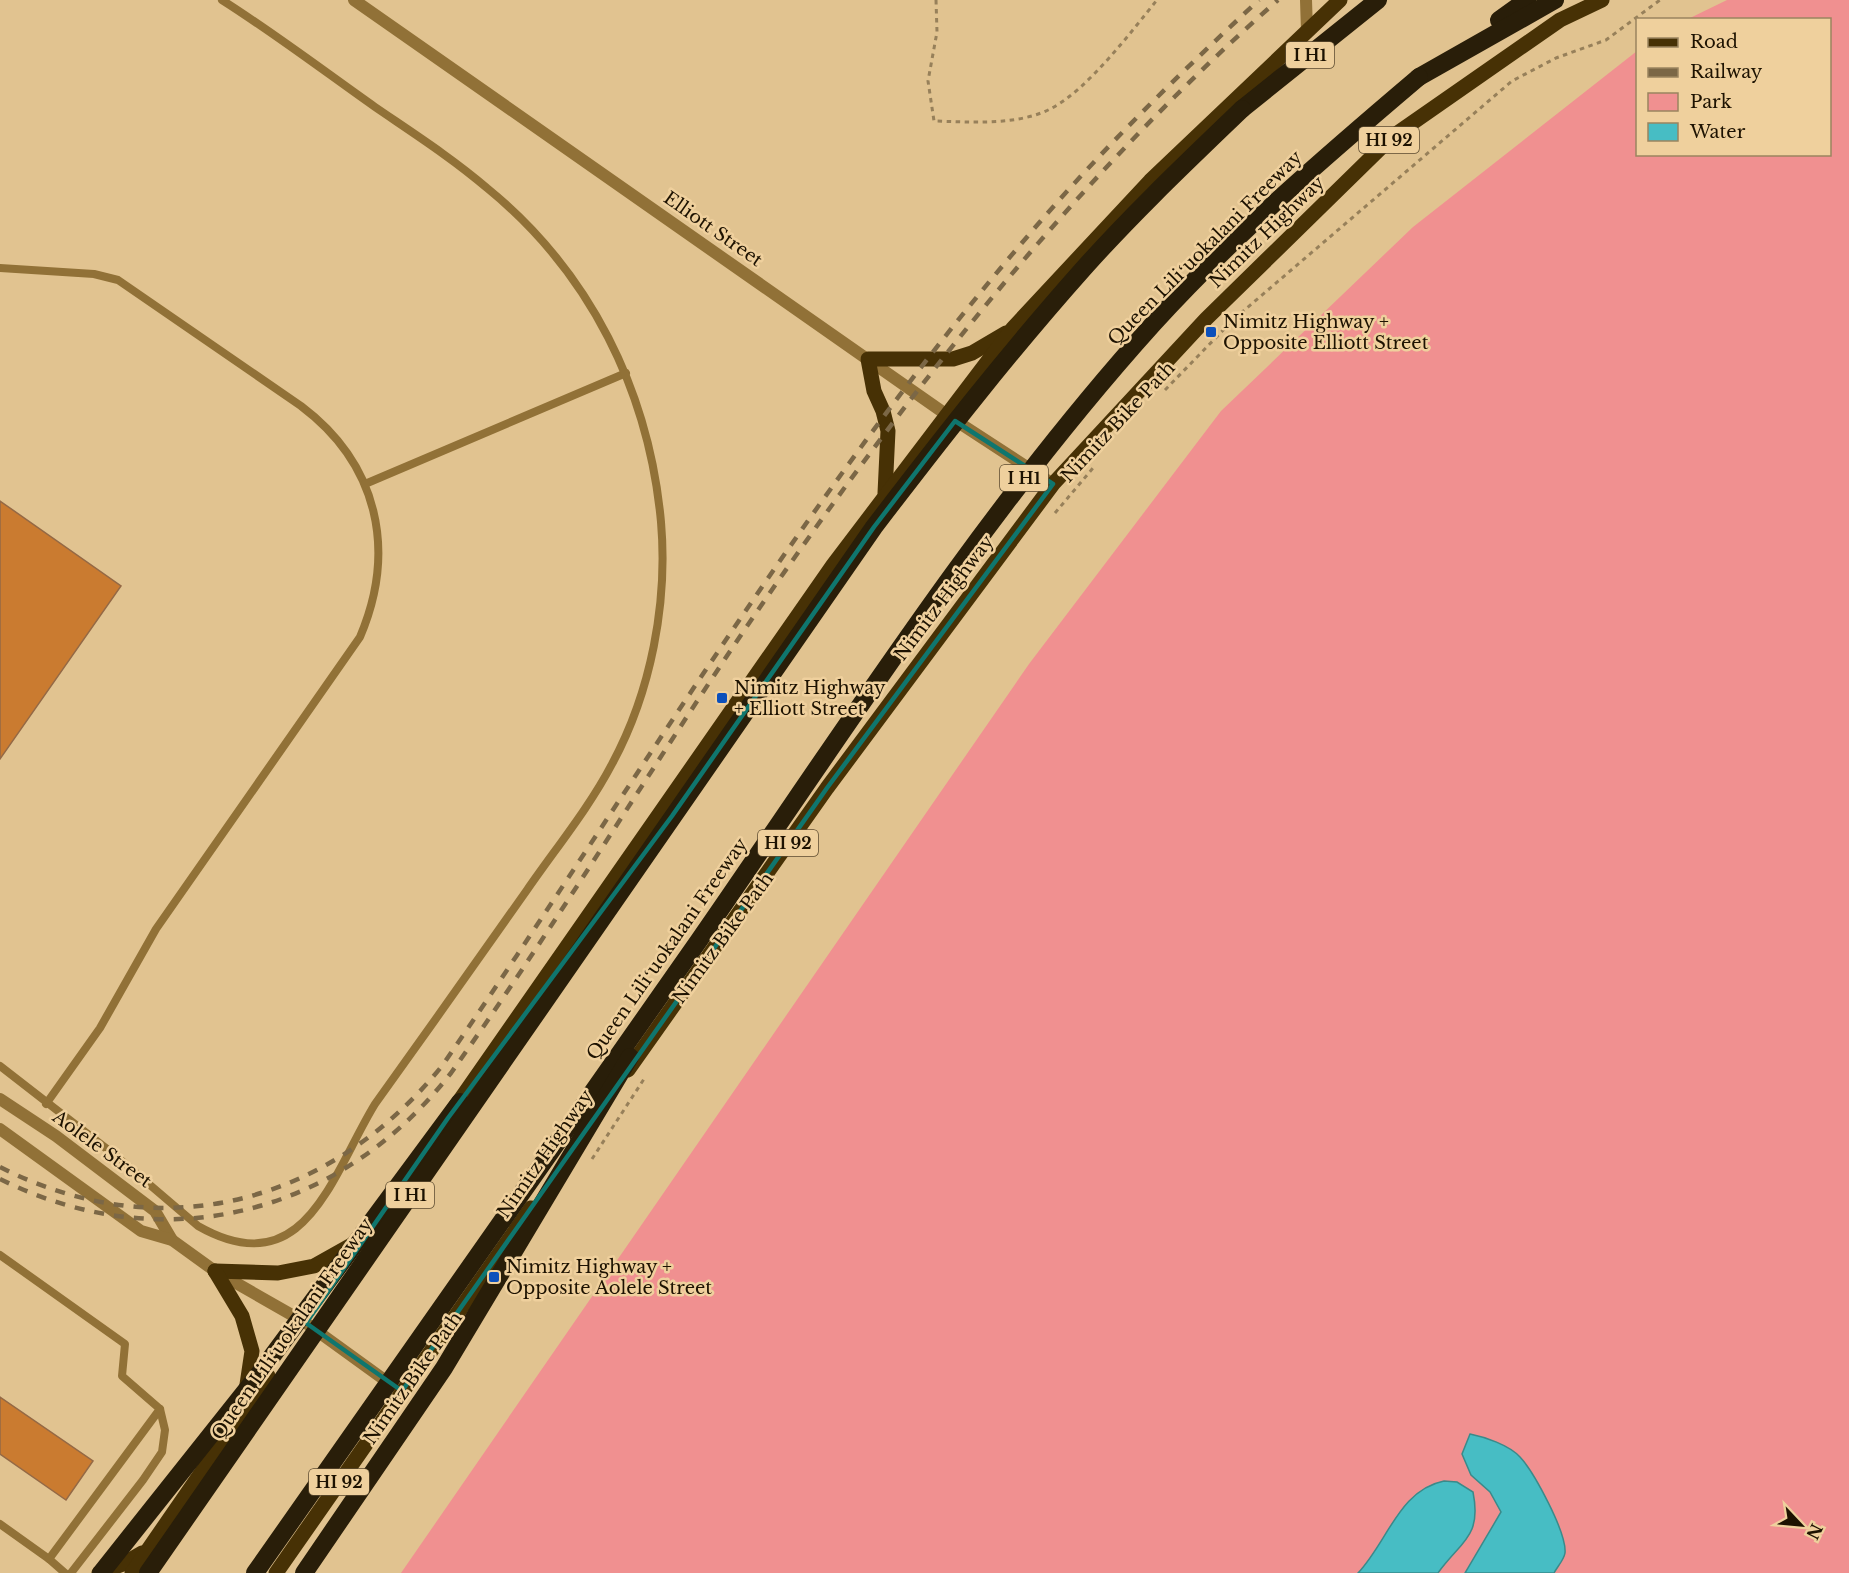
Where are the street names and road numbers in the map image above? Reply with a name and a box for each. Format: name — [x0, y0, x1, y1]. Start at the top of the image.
road number: I H1 — [1286, 42, 1334, 68]
road number: HI 92 — [1359, 127, 1419, 153]
street label: Queen Liliʻuokalani Freeway — [1103, 146, 1307, 350]
street label: Nimitz Highway — [1205, 171, 1329, 293]
street label: Elliott Street — [659, 187, 767, 271]
street label: Nimitz Bike Path — [1056, 357, 1180, 487]
road number: I H1 — [1000, 465, 1048, 491]
street label: Nimitz Highway — [890, 531, 999, 665]
road number: HI 92 — [758, 830, 818, 856]
street label: Queen Liliʻuokalani Freeway — [582, 833, 753, 1064]
street label: Nimitz Bike Path — [668, 868, 778, 1008]
street label: Nimitz Highway — [493, 1085, 598, 1222]
street label: Aolele Street — [47, 1105, 156, 1192]
road number: I H1 — [386, 1182, 434, 1208]
street label: Queen Liliʻuokalani Freeway — [207, 1213, 378, 1444]
street label: Nimitz Bike Path — [359, 1307, 467, 1449]
road number: HI 92 — [309, 1469, 369, 1495]

